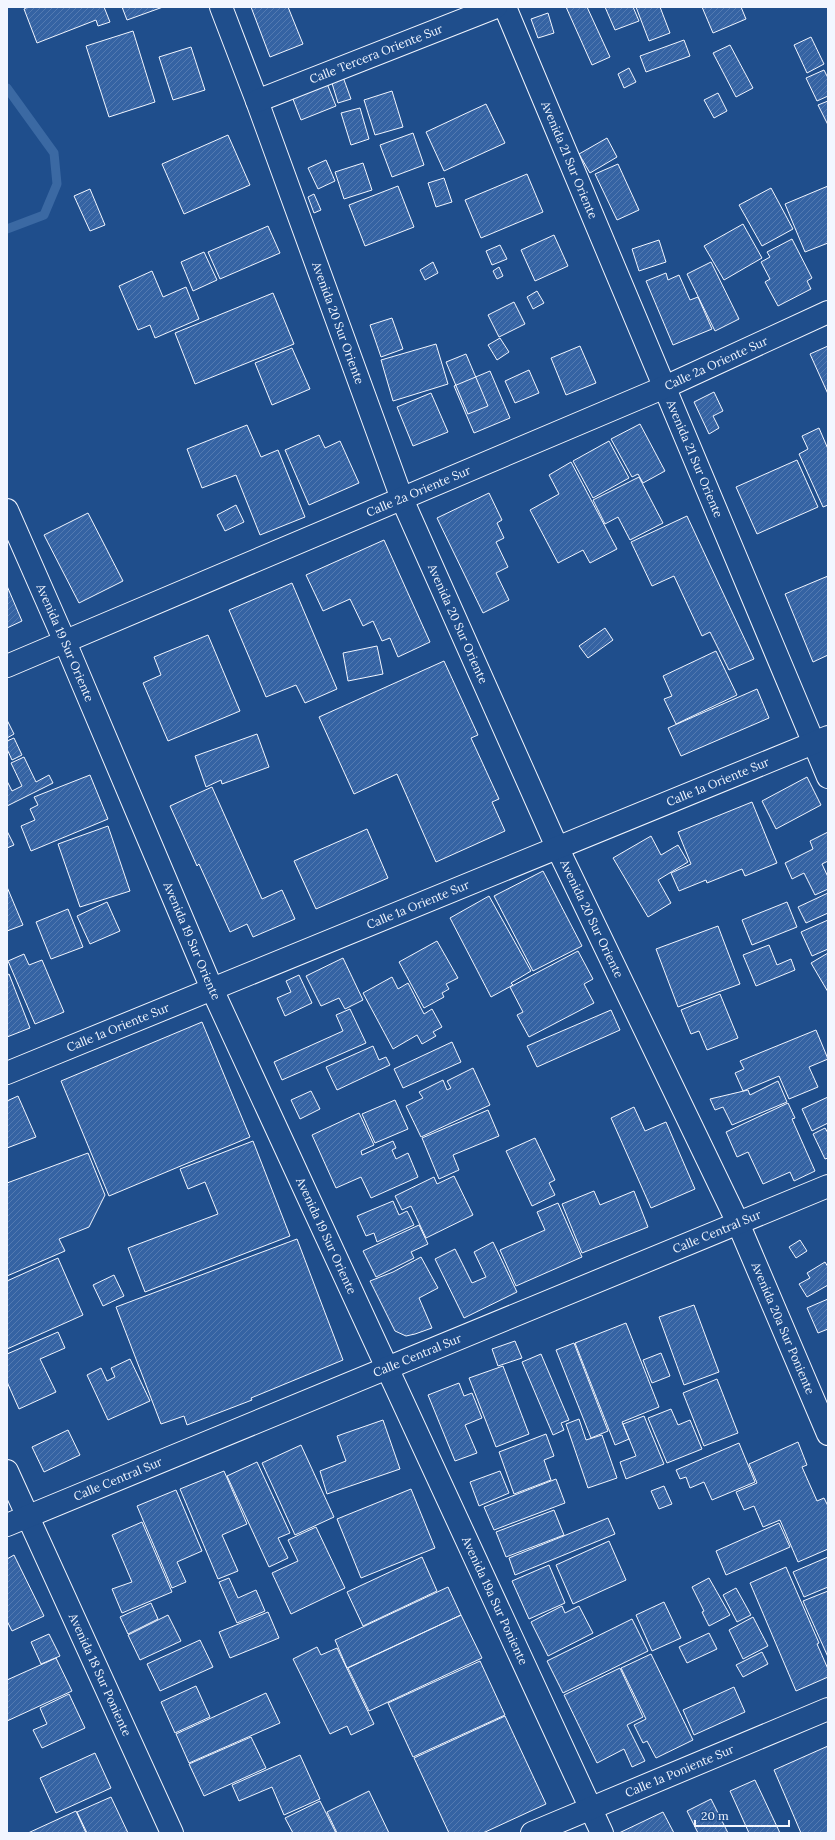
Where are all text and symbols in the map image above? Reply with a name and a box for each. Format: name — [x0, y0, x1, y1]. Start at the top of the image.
street label: Calle Tercera Oriente Sur — [307, 20, 446, 87]
street label: Avenida 21 Sur Oriente — [538, 98, 601, 221]
street label: Avenida 20 Sur Oriente — [309, 259, 368, 387]
street label: Calle 2a Oriente Sur — [662, 332, 771, 393]
street label: Avenida 21 Sur Oriente — [663, 397, 727, 520]
street label: Calle 2a Oriente Sur — [364, 462, 473, 520]
street label: Avenida 20 Sur Oriente — [425, 561, 491, 686]
street label: Avenida 19 Sur Oriente — [33, 581, 98, 704]
street label: Calle 1a Oriente Sur — [664, 754, 772, 809]
street label: Avenida 20 Sur Oriente — [557, 856, 627, 981]
street label: Calle 1a Oriente Sur — [364, 876, 472, 932]
street label: Avenida 19 Sur Oriente — [160, 879, 224, 1003]
street label: Calle 1a Oriente Sur — [64, 999, 172, 1055]
street label: Avenida 19 Sur Oriente — [293, 1174, 360, 1297]
street label: Calle Central Sur — [670, 1206, 764, 1256]
street label: Avenida 20a Sur Poniente — [748, 1259, 818, 1397]
street label: Calle Central Sur — [371, 1330, 464, 1380]
street label: Calle Central Sur — [71, 1453, 165, 1504]
street label: Avenida 19a Sur Poniente — [459, 1533, 531, 1668]
street label: Avenida 18 Sur Poniente — [65, 1610, 135, 1739]
street label: Calle 1a Poniente Sur — [623, 1741, 737, 1800]
scale bar — [695, 1802, 789, 1828]
text: 20 m — [701, 1808, 729, 1823]

